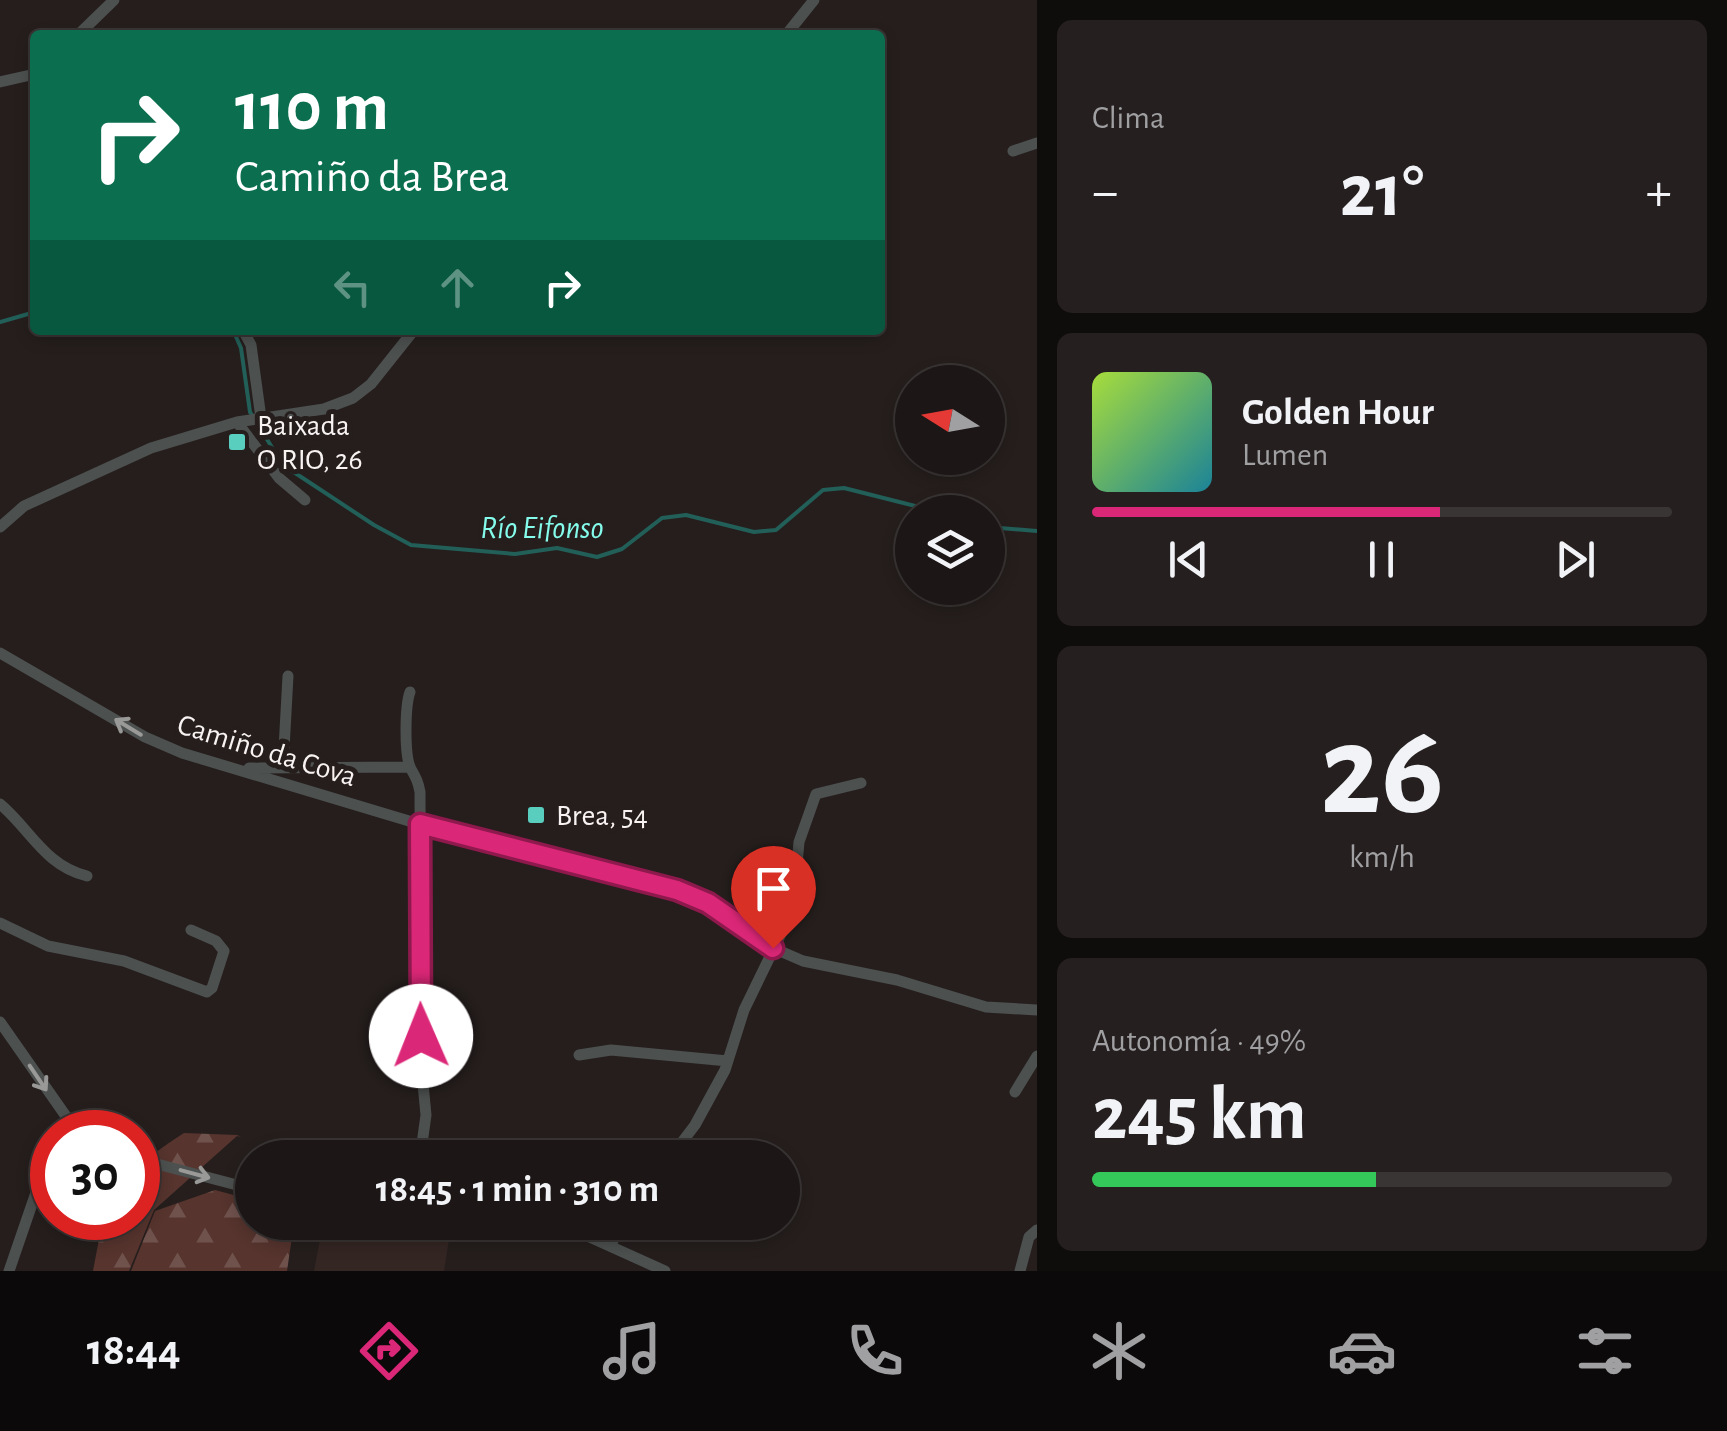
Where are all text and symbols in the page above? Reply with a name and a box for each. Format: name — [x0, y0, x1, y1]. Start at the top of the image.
icon: right — [70, 70, 200, 200]
text: 110 m — [235, 73, 389, 143]
text: Clima — [1092, 102, 1165, 134]
text: Camiño da Brea — [235, 155, 510, 200]
text: 21° — [1340, 155, 1424, 230]
text: − — [1092, 165, 1118, 220]
text: + — [1646, 165, 1672, 220]
icon: left — [325, 260, 380, 315]
icon: ahead — [430, 260, 485, 315]
icon: right — [535, 260, 590, 315]
north arrow — [895, 365, 1005, 475]
map controls — [895, 365, 1005, 605]
text: Golden Hour — [1242, 394, 1434, 432]
place label: Baixada O RIO, 26 — [257, 411, 362, 475]
marker: Baixada O RIO, 26 — [226, 431, 248, 453]
text: Lumen — [1242, 439, 1328, 471]
button: layers — [895, 495, 1005, 605]
water label: Río Eifonso — [480, 512, 604, 544]
icon: previous — [1161, 532, 1216, 587]
icon: pause — [1354, 532, 1409, 587]
icon: next — [1548, 532, 1603, 587]
text: 26 — [1320, 708, 1444, 838]
street label: Camiño da Cova — [174, 710, 360, 792]
one-way arrow — [114, 717, 143, 737]
place label: Brea, 54 — [556, 801, 648, 831]
marker: Brea, 54 — [525, 804, 547, 826]
text: km/h — [1349, 841, 1415, 873]
pin — [731, 846, 816, 949]
icon: arrive — [746, 861, 801, 916]
position arrow — [369, 984, 473, 1088]
text: Autonomía · 49% — [1092, 1025, 1306, 1057]
one-way arrow — [27, 1063, 48, 1091]
text: 245 km — [1092, 1078, 1306, 1153]
speed limit sign: 30 — [30, 1110, 160, 1240]
one-way arrow — [178, 1166, 210, 1184]
text: 18:45 · 1 min · 310 m — [376, 1171, 659, 1209]
icon: directions — [354, 1316, 424, 1386]
icon: music — [597, 1316, 667, 1386]
icon: phone — [840, 1316, 910, 1386]
icon: climate — [1084, 1316, 1154, 1386]
icon: car — [1327, 1316, 1397, 1386]
icon: filters — [1570, 1316, 1640, 1386]
text: 18:44 — [87, 1328, 181, 1373]

